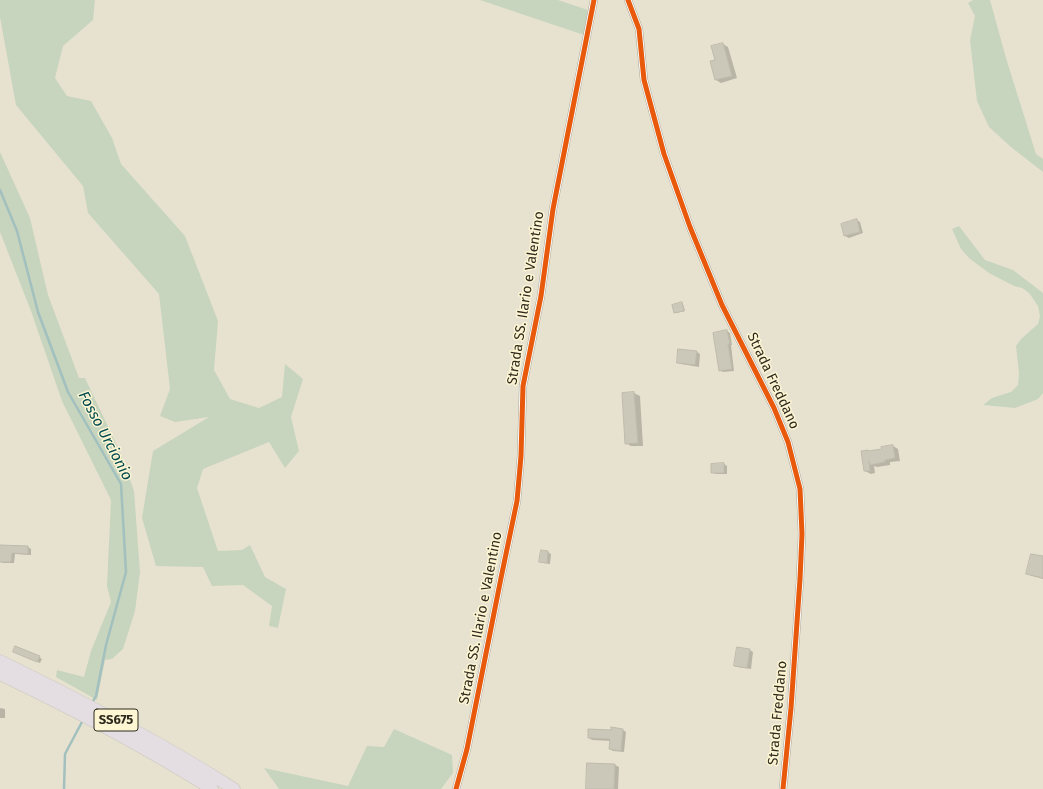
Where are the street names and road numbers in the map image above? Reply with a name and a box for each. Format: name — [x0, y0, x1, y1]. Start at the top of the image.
street label: Strada SS. Ilario e Valentino — [504, 210, 548, 386]
street label: Strada Freddano — [743, 330, 803, 432]
street label: Strada SS. Ilario e Valentino — [456, 530, 506, 706]
street label: Strada Freddano — [765, 660, 791, 766]
road number: SS675 — [94, 709, 138, 731]

